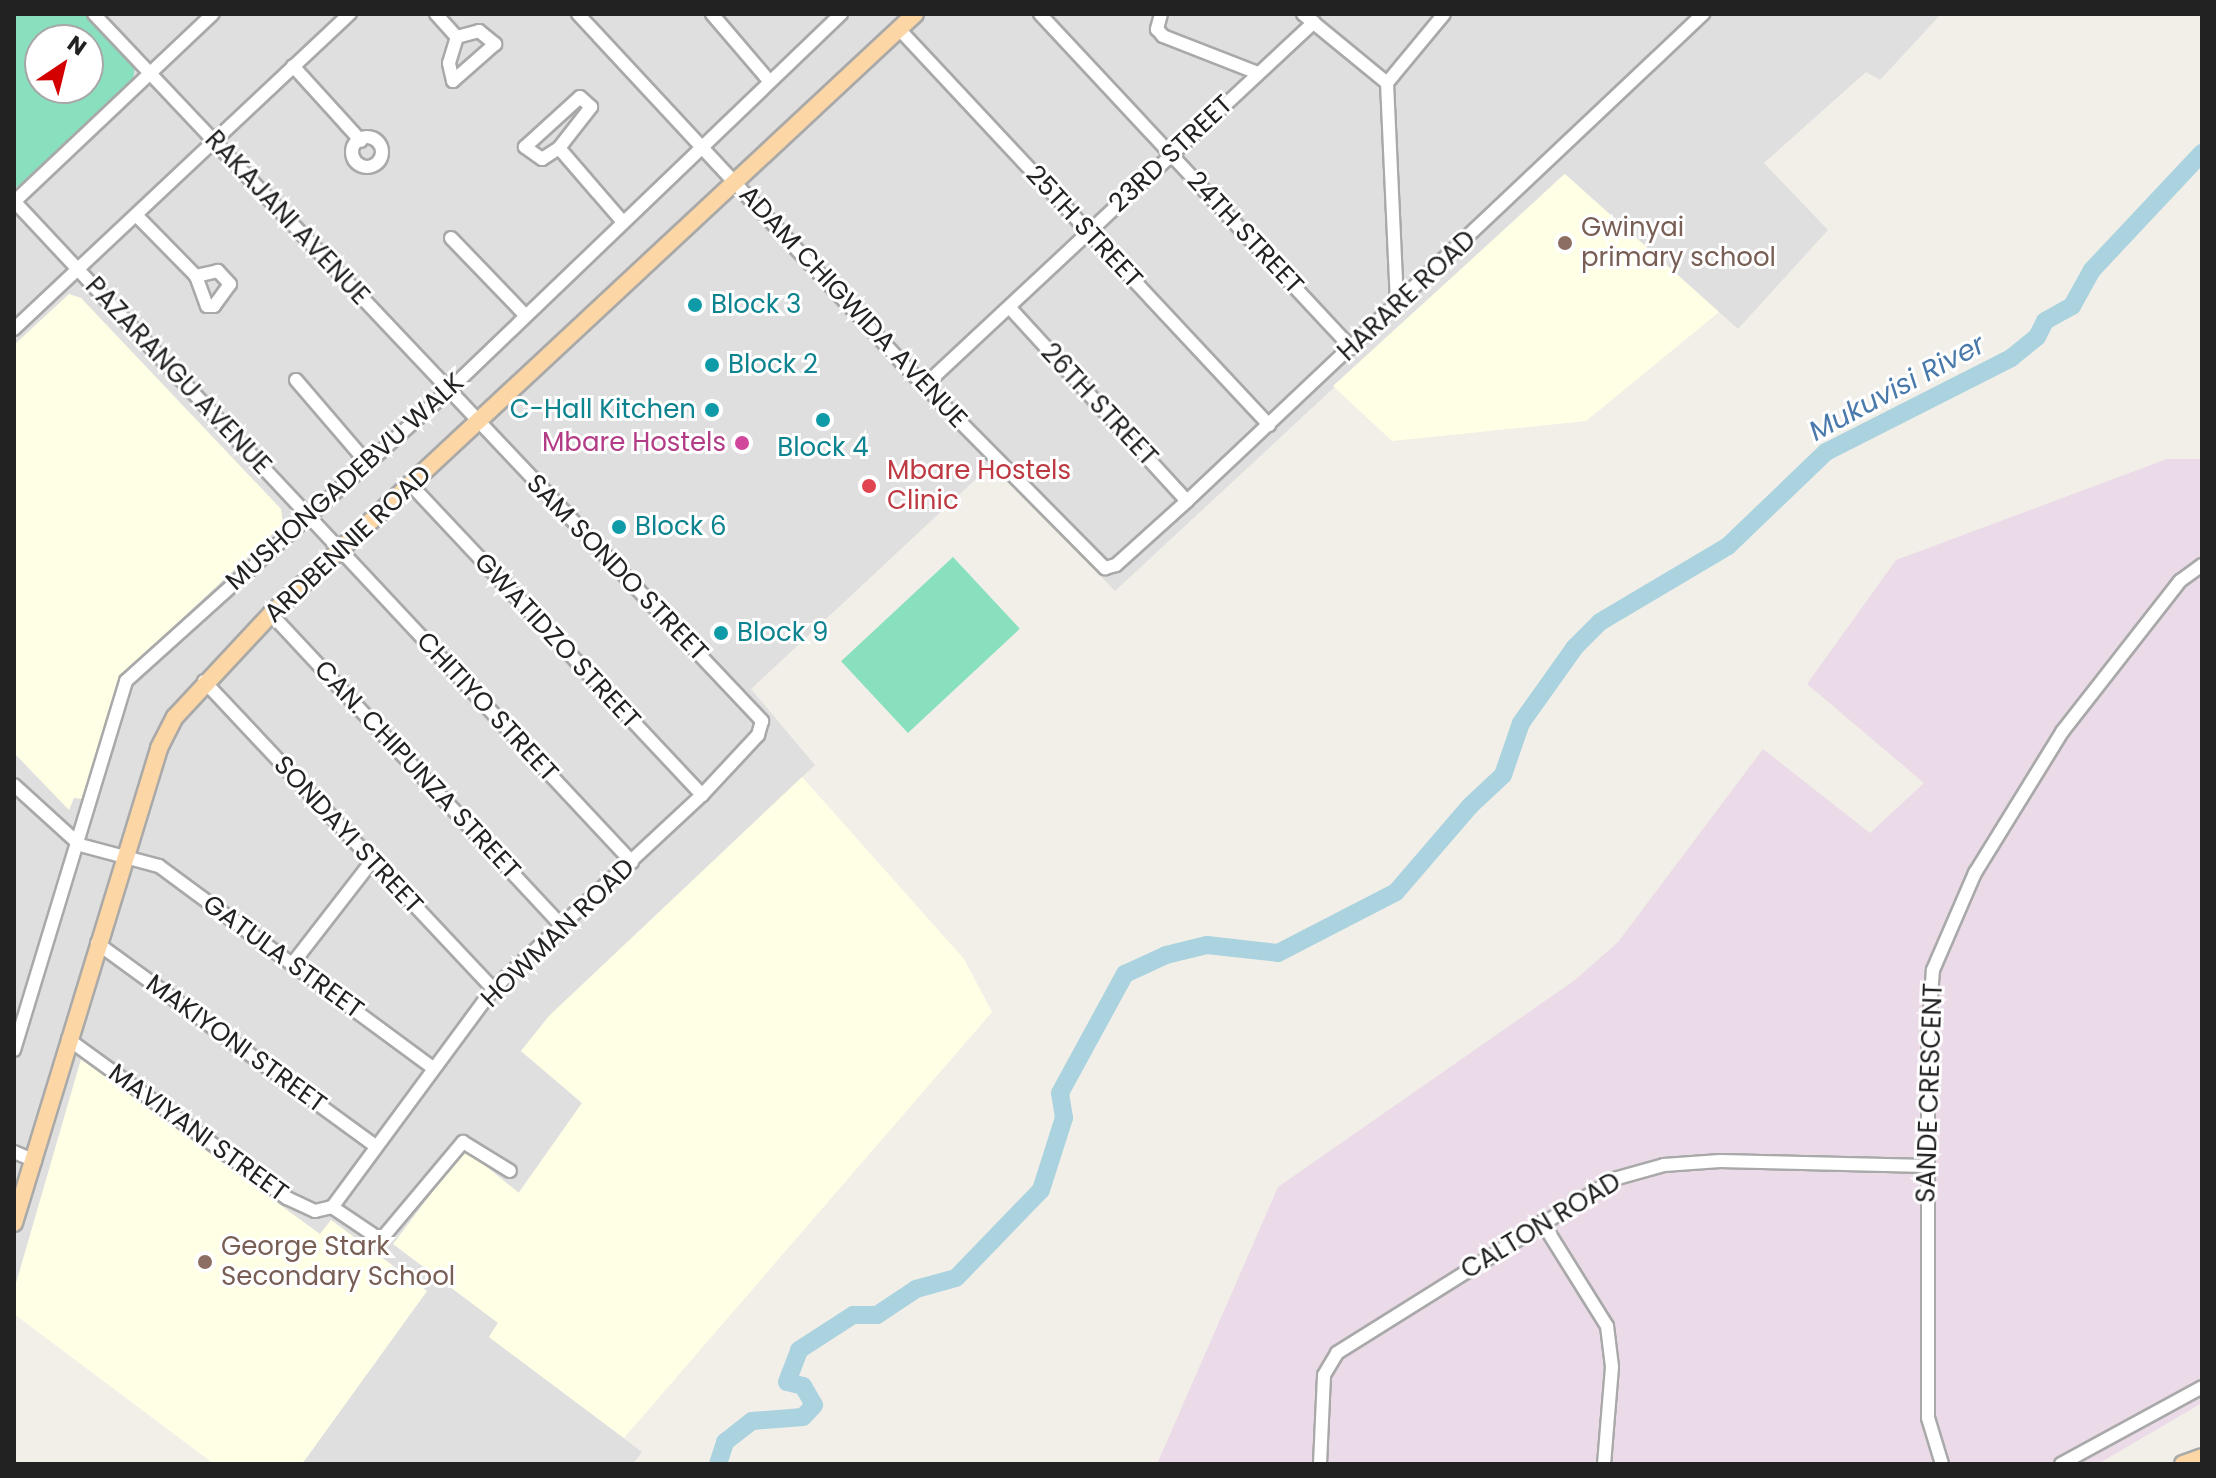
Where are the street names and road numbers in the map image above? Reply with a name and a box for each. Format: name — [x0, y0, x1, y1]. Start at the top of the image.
street label: 23RD STREET — [1103, 89, 1239, 219]
street label: RAKAJANI AVENUE — [198, 124, 376, 312]
street label: 25TH STREET — [1019, 159, 1149, 295]
street label: 24TH STREET — [1180, 165, 1310, 301]
street label: ADAM CHIGWIDA AVENUE — [733, 179, 973, 435]
street label: HARARE ROAD — [1332, 224, 1482, 368]
street label: PAZARANGU AVENUE — [79, 271, 277, 481]
street label: 26TH STREET — [1034, 337, 1164, 473]
street label: MUSHONGADEBVU WALK — [220, 367, 470, 597]
street label: ARDBENNIE ROAD — [258, 459, 438, 629]
street label: SAM SONDO STREET — [520, 468, 714, 668]
street label: GWATIDZO STREET — [467, 547, 647, 735]
street label: CHITIYO STREET — [410, 626, 564, 788]
street label: CAN. CHIPUNZA STREET — [307, 654, 527, 886]
street label: SONDAYI STREET — [267, 750, 429, 920]
street label: HOWMAN ROAD — [475, 852, 641, 1014]
street label: GATULA STREET — [197, 888, 369, 1026]
street label: MAKIYONI STREET — [140, 968, 332, 1120]
street label: SANDE CRESCENT — [1911, 983, 1949, 1203]
street label: MAVIYANI STREET — [102, 1057, 294, 1209]
street label: CALTON ROAD — [1456, 1166, 1626, 1286]

